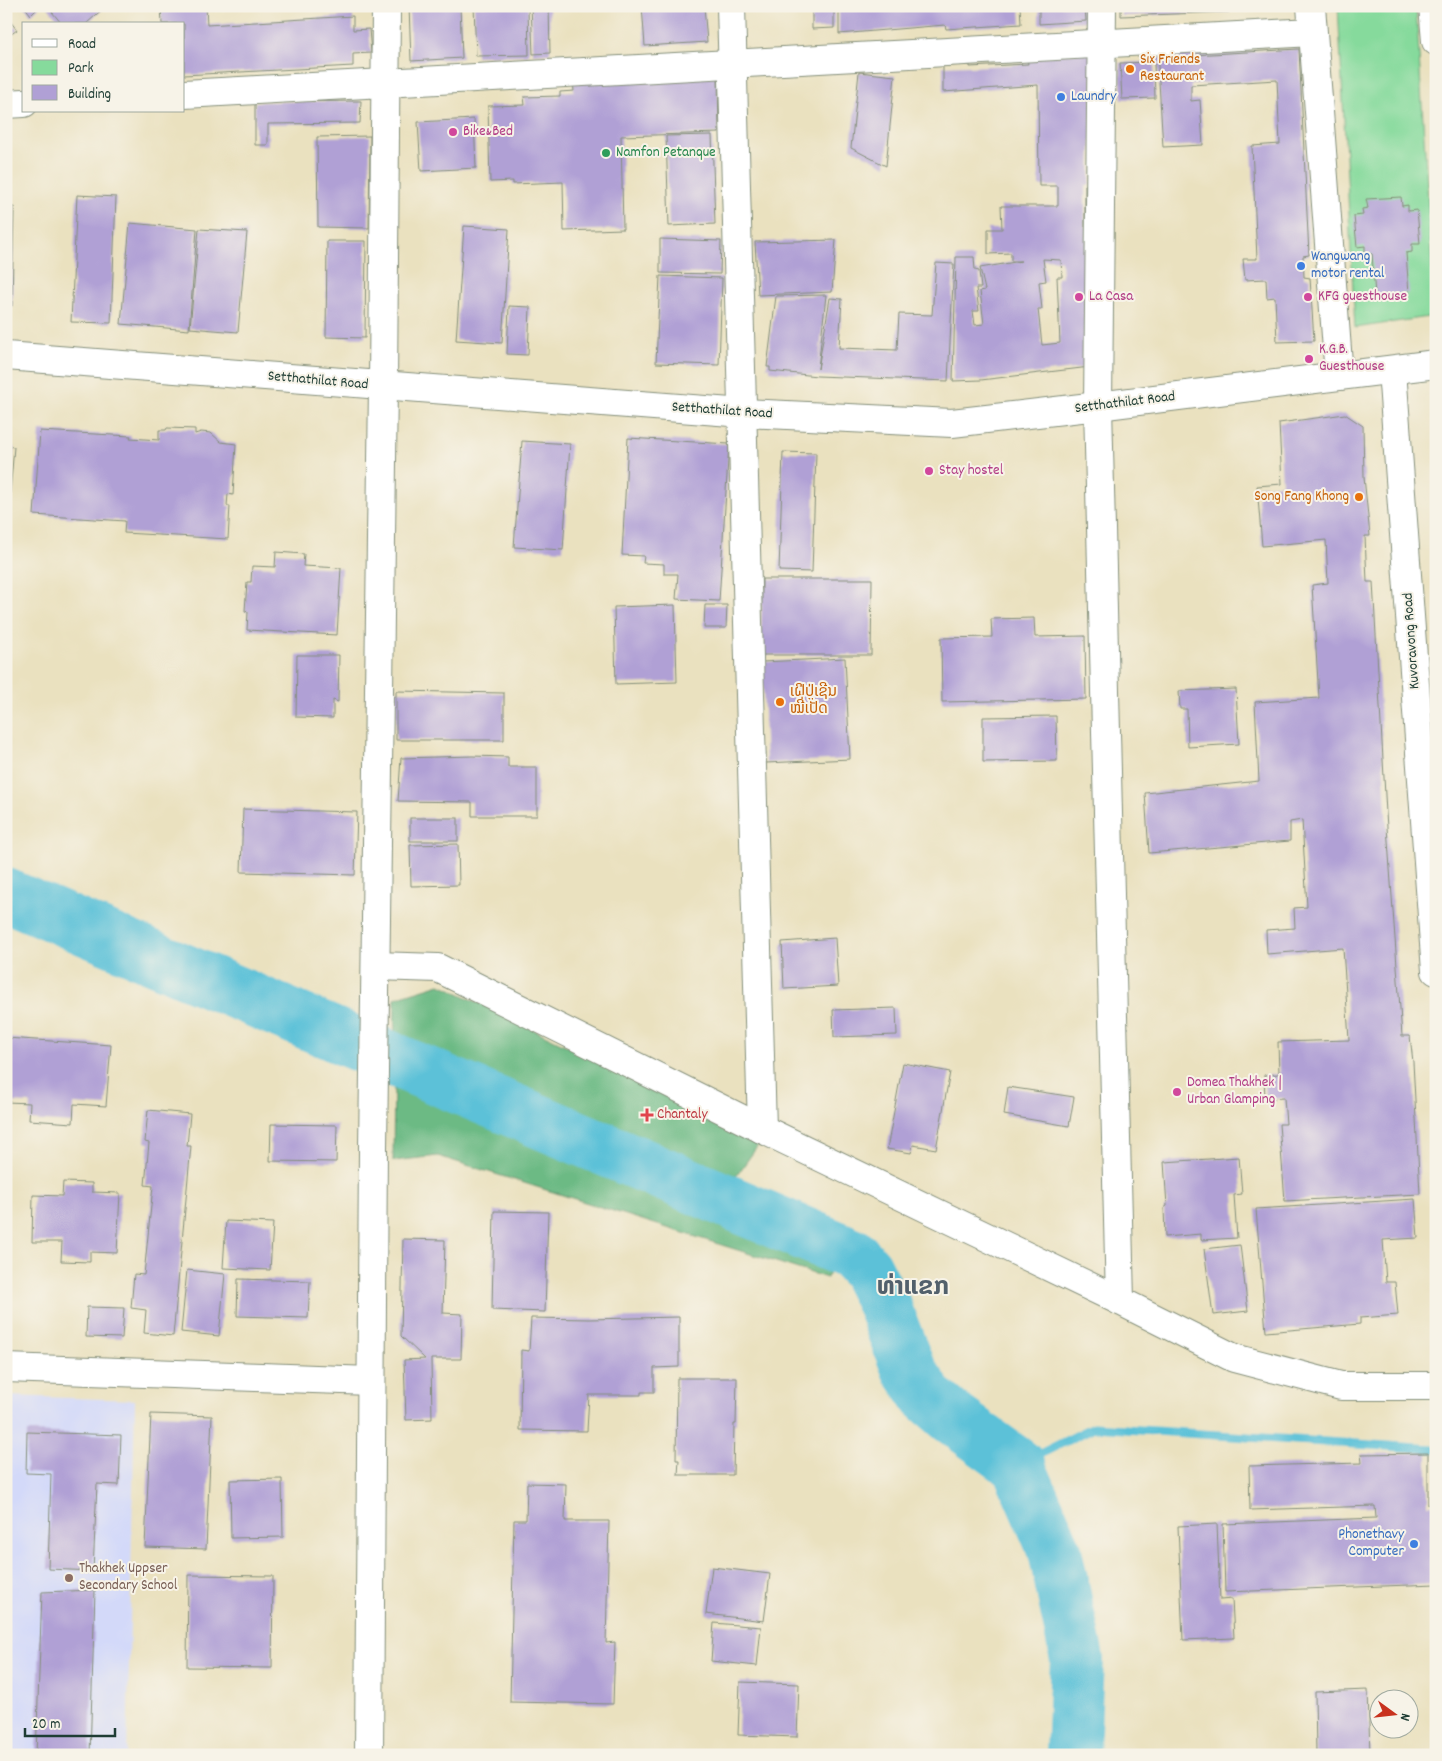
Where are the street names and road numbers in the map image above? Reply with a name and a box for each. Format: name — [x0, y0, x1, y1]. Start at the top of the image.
street label: Setthathilat Road — [267, 366, 369, 396]
street label: Setthathilat Road — [1074, 386, 1176, 420]
street label: Setthathilat Road — [671, 397, 773, 425]
street label: Kuvoravong Road — [1398, 592, 1426, 690]

